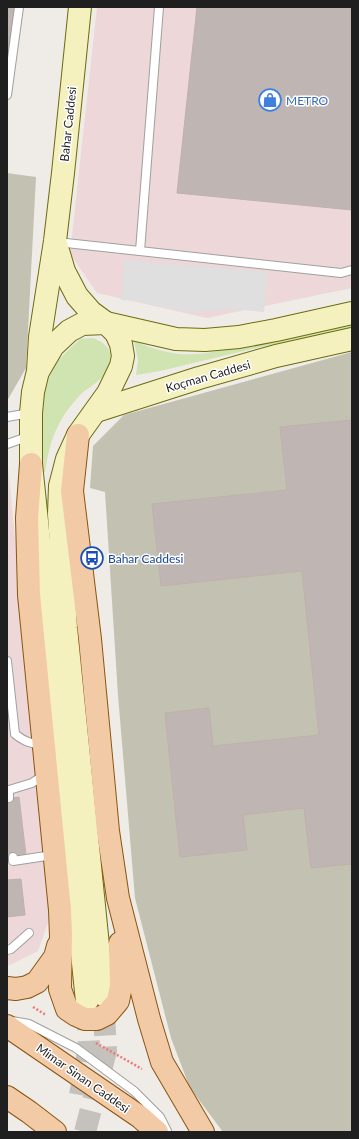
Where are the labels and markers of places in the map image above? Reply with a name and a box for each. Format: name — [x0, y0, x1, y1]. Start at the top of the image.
shop icon: METRO — [257, 87, 283, 113]
place label: METRO — [286, 93, 329, 108]
bus stop icon: Bahar Caddesi — [79, 545, 105, 571]
place label: Bahar Caddesi — [108, 551, 183, 566]

